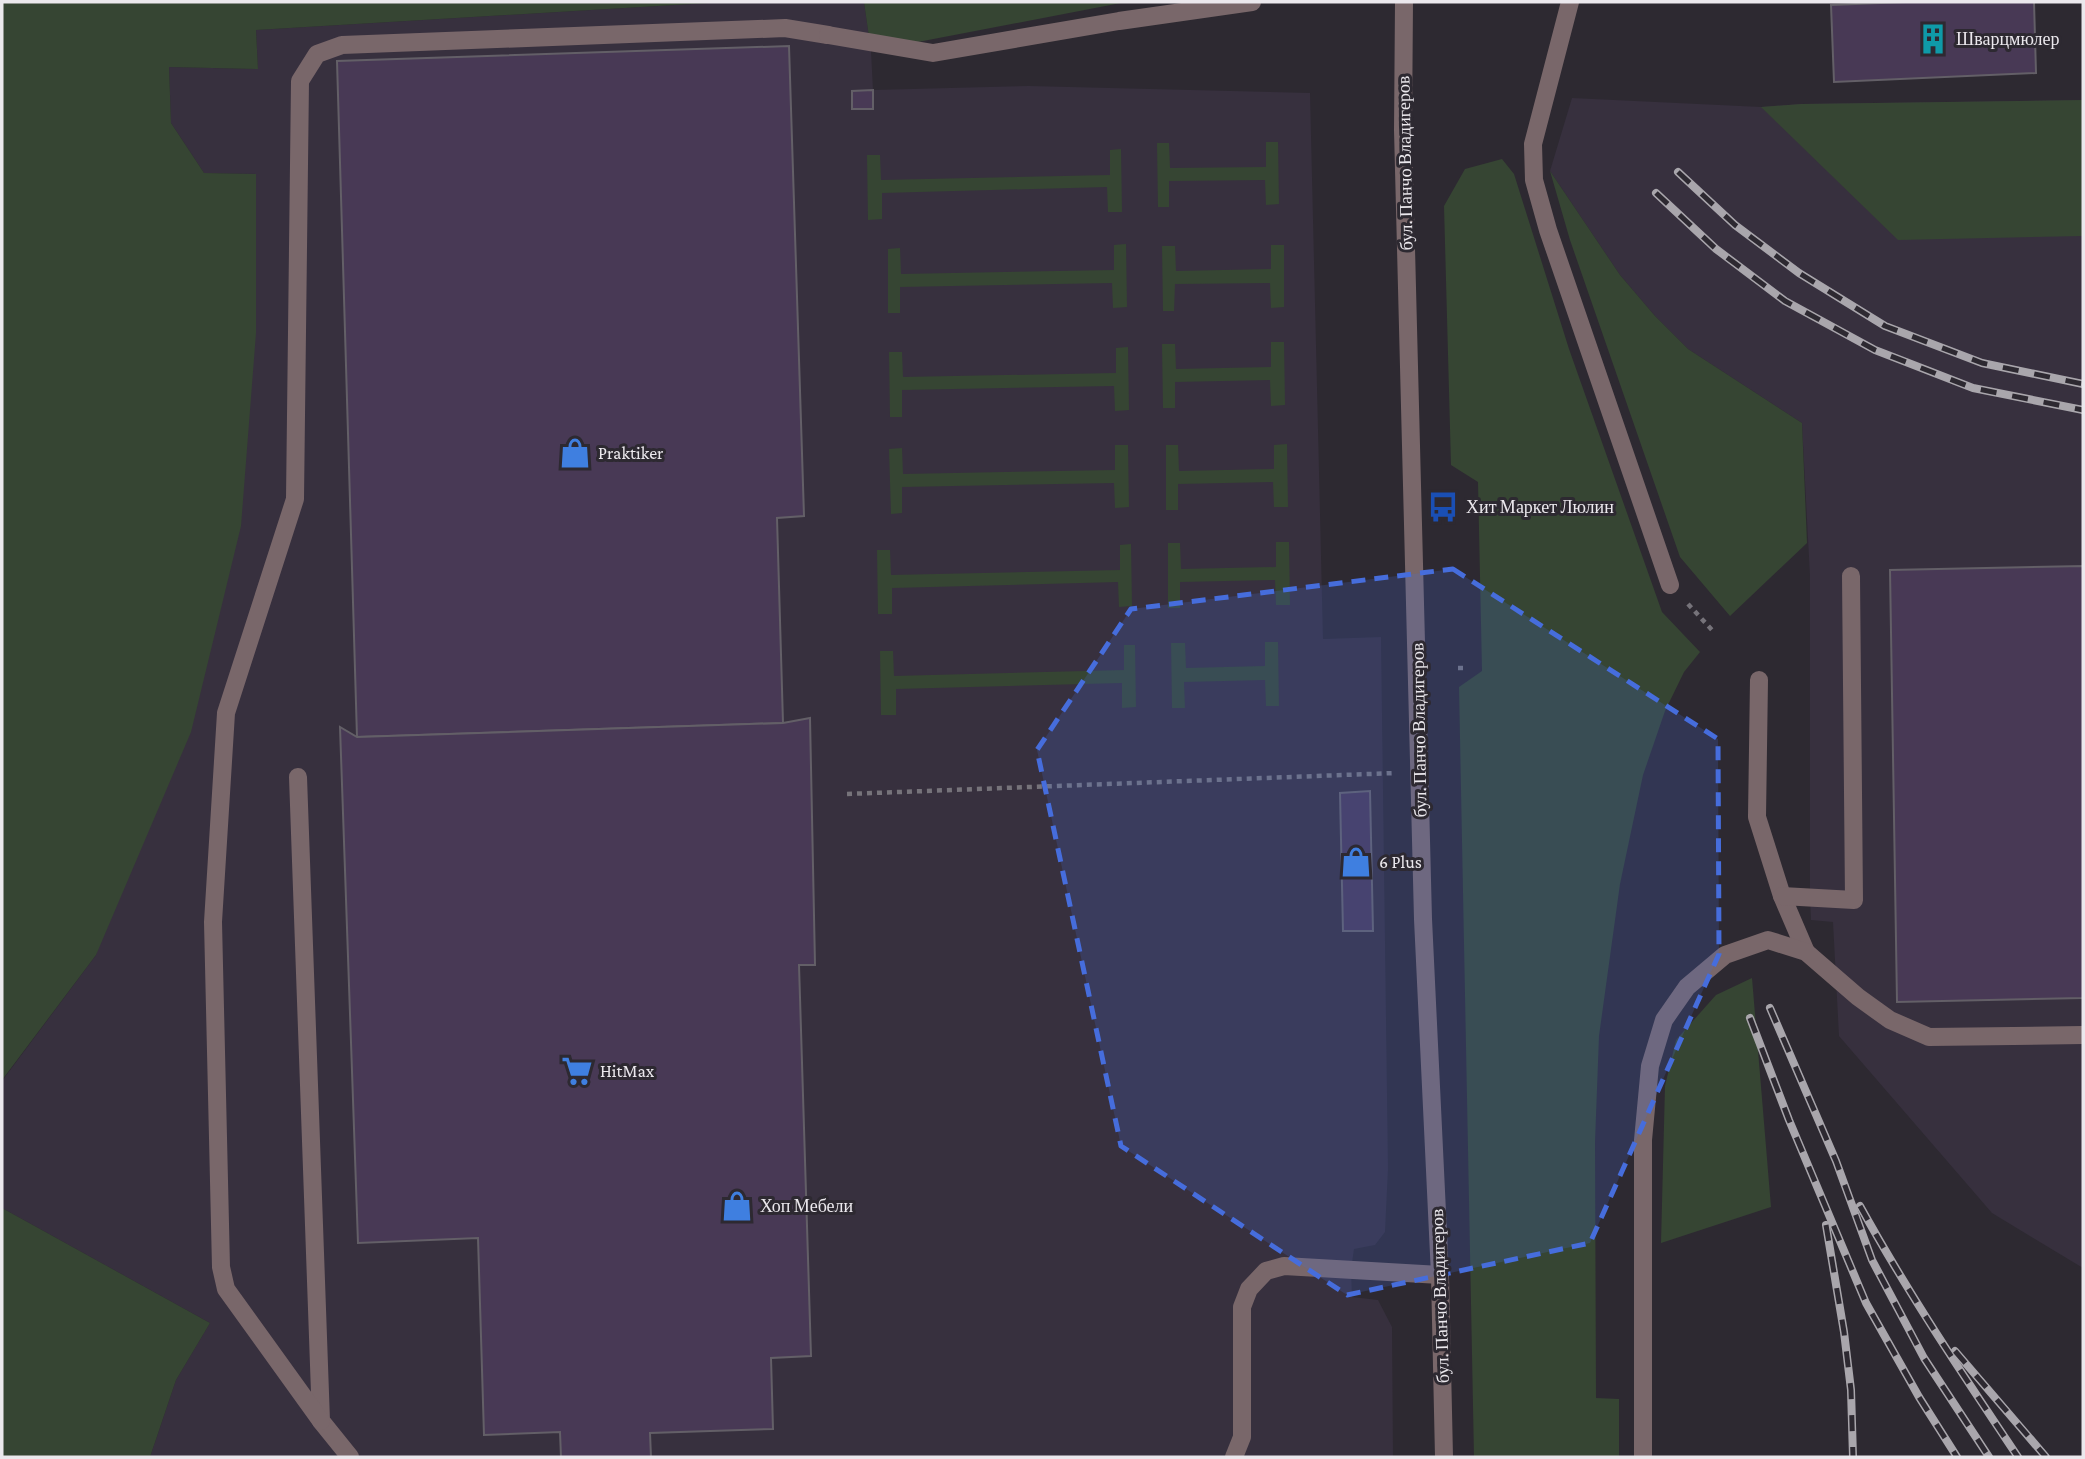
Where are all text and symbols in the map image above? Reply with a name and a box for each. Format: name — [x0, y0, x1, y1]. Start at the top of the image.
building icon: Шварцмюлер — [1916, 22, 1950, 56]
place label: Шварцмюлер — [1956, 29, 2059, 49]
street label: бул. Панчо Владигеров — [1393, 76, 1417, 250]
shop icon: Praktiker — [558, 436, 592, 470]
place label: Praktiker — [598, 443, 664, 463]
bus stop icon: Хит Маркет Люлин — [1426, 490, 1460, 524]
place label: Хит Маркет Люлин — [1466, 497, 1614, 517]
street label: бул. Панчо Владигеров — [1407, 643, 1431, 817]
shop icon: 6 Plus — [1339, 845, 1373, 879]
place label: 6 Plus — [1379, 852, 1422, 872]
supermarket icon: HitMax — [560, 1054, 594, 1088]
place label: HitMax — [600, 1061, 655, 1081]
shop icon: Хоп Мебели — [720, 1189, 754, 1223]
place label: Хоп Мебели — [760, 1196, 854, 1216]
street label: бул. Панчо Владигеров — [1427, 1208, 1453, 1384]

